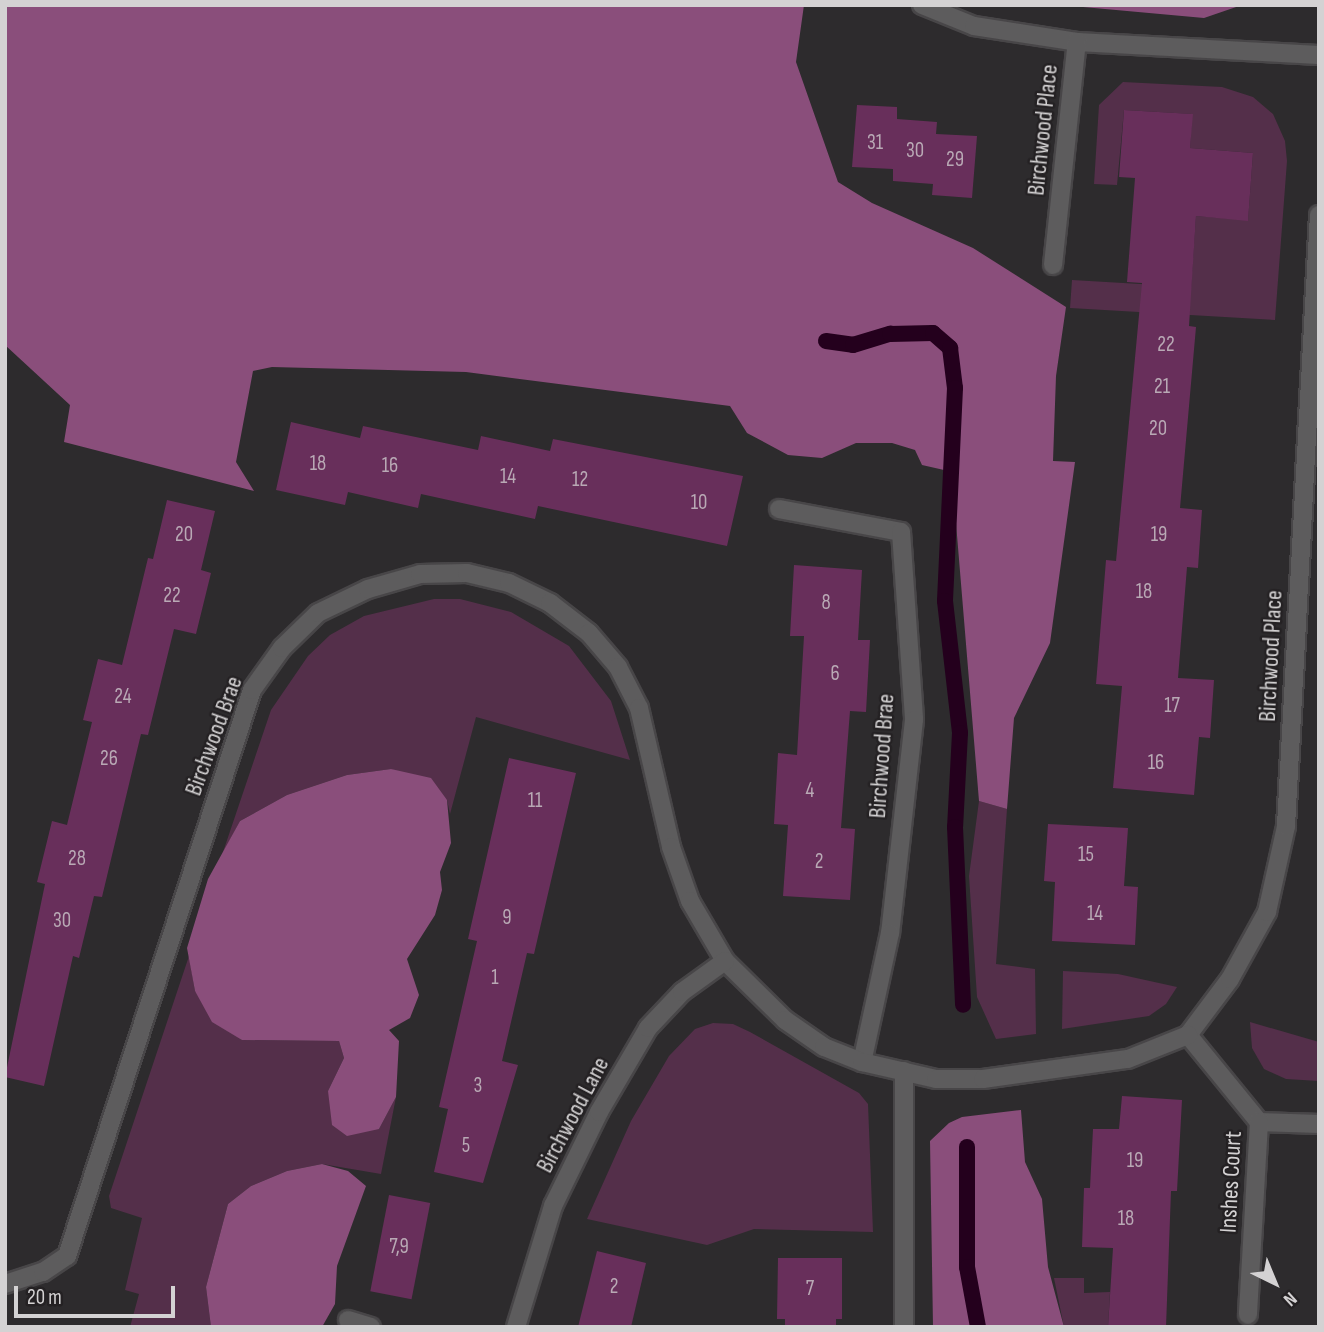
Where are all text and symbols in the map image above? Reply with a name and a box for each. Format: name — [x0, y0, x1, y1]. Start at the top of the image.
street label: Birchwood Place — [1022, 63, 1064, 197]
house number: 31 — [867, 130, 883, 156]
house number: 30 — [906, 138, 924, 164]
house number: 29 — [946, 147, 964, 173]
house number: 22 — [1157, 332, 1175, 358]
house number: 21 — [1154, 374, 1170, 400]
house number: 20 — [1149, 416, 1167, 442]
house number: 18 — [310, 451, 326, 477]
house number: 16 — [382, 453, 398, 479]
house number: 14 — [500, 464, 516, 490]
house number: 12 — [572, 467, 588, 493]
house number: 10 — [691, 490, 707, 516]
house number: 20 — [175, 522, 193, 548]
house number: 19 — [1151, 522, 1167, 548]
house number: 18 — [1136, 579, 1152, 605]
house number: 22 — [163, 583, 181, 609]
house number: 8 — [821, 590, 831, 616]
street label: Birchwood Place — [1253, 590, 1289, 722]
house number: 6 — [830, 661, 840, 687]
street label: Birchwood Brae — [179, 672, 249, 800]
house number: 24 — [114, 684, 132, 710]
street label: Birchwood Brae — [863, 693, 901, 819]
house number: 17 — [1164, 693, 1180, 719]
house number: 26 — [100, 746, 118, 772]
house number: 16 — [1148, 750, 1164, 776]
house number: 4 — [806, 778, 814, 804]
house number: 11 — [528, 788, 542, 814]
house number: 15 — [1078, 842, 1094, 868]
house number: 28 — [68, 846, 86, 872]
house number: 2 — [815, 849, 823, 875]
house number: 14 — [1087, 901, 1103, 927]
house number: 9 — [502, 905, 512, 931]
house number: 30 — [53, 908, 71, 934]
house number: 1 — [491, 965, 499, 991]
street label: Birchwood Lane — [531, 1052, 615, 1178]
house number: 3 — [474, 1073, 482, 1099]
street label: Inshes Court — [1214, 1130, 1248, 1234]
house number: 5 — [462, 1133, 470, 1159]
house number: 19 — [1127, 1148, 1143, 1174]
house number: 18 — [1118, 1206, 1134, 1232]
house number: 7,9 — [389, 1234, 409, 1260]
north arrow — [1240, 1248, 1310, 1318]
scale bar — [18, 1272, 178, 1316]
house number: 2 — [610, 1274, 618, 1300]
house number: 7 — [806, 1276, 814, 1302]
text: 20 m — [27, 1285, 62, 1310]
text: N — [1278, 1287, 1301, 1311]

